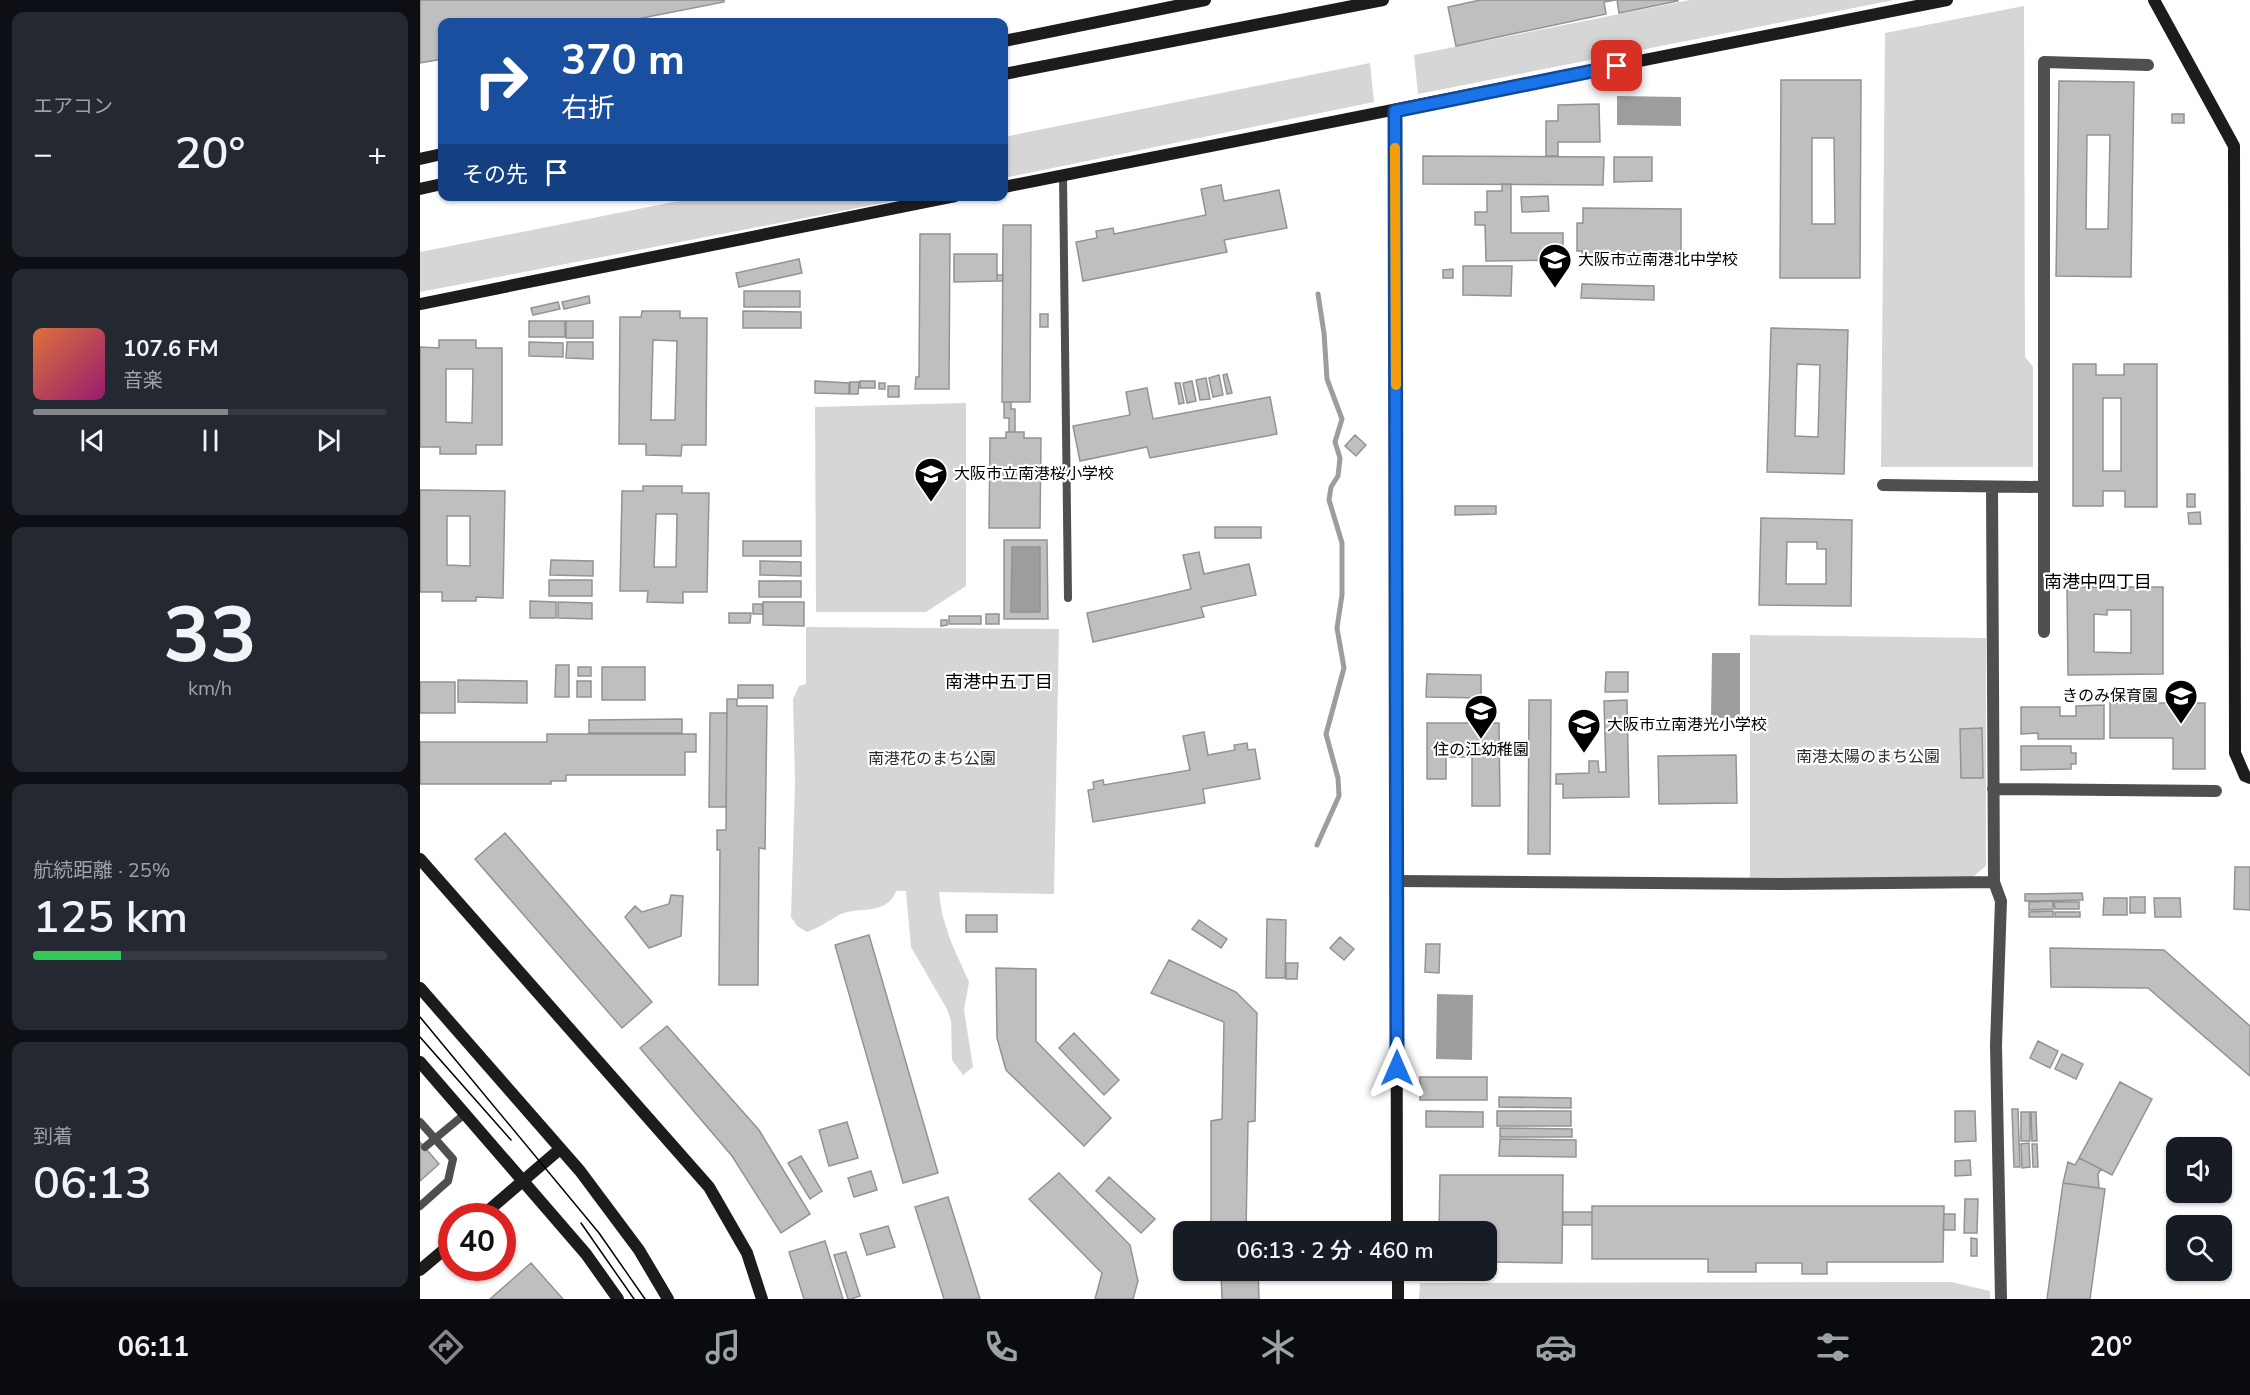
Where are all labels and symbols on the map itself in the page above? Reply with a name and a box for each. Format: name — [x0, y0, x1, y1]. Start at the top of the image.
pin — [1591, 40, 1642, 91]
school or university icon: 大阪市立南港北中学校 — [1537, 242, 1573, 289]
place label: 大阪市立南港北中学校 — [1578, 249, 1738, 271]
school or university icon: 大阪市立南港桜小学校 — [913, 456, 949, 503]
place label: 大阪市立南港桜小学校 — [954, 463, 1114, 485]
district label: 南港中四丁目 — [2044, 570, 2152, 594]
district label: 南港中五丁目 — [945, 670, 1053, 694]
school or university icon: きのみ保育園 — [2163, 678, 2199, 725]
place label: きのみ保育園 — [2062, 685, 2158, 707]
school or university icon: 住の江幼稚園 — [1463, 693, 1499, 740]
school or university icon: 大阪市立南港光小学校 — [1566, 707, 1602, 754]
place label: 大阪市立南港光小学校 — [1607, 714, 1767, 736]
place label: 住の江幼稚園 — [1433, 739, 1529, 761]
park label: 南港太陽のまち公園 — [1796, 746, 1940, 768]
park label: 南港花のまち公園 — [868, 748, 996, 770]
position arrow — [1365, 1036, 1429, 1100]
speed limit sign: 40 — [438, 1203, 516, 1281]

